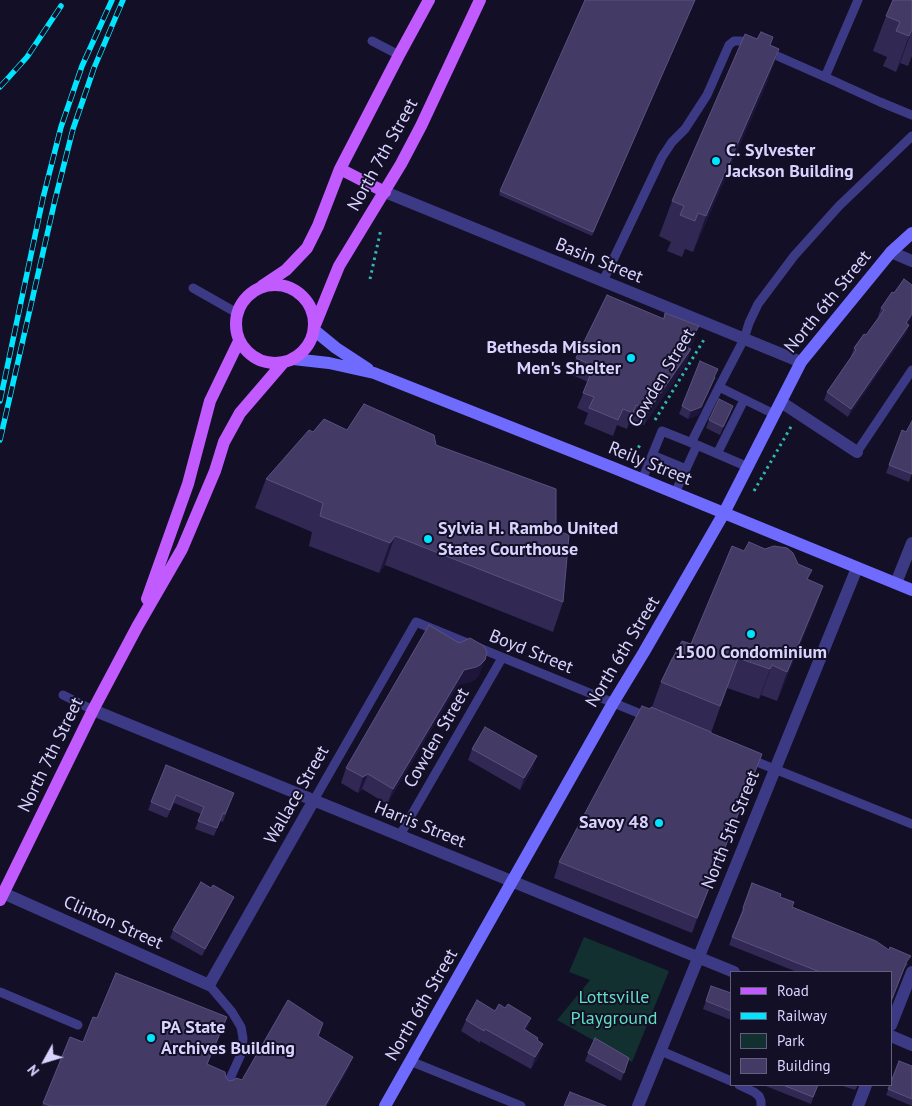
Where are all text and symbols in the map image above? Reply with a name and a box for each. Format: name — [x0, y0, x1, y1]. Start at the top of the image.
street label: North 7th Street — [343, 95, 423, 215]
place label: C. Sylvester Jackson Building — [726, 140, 854, 182]
marker: C. Sylvester Jackson Building — [710, 155, 722, 167]
street label: Basin Street — [552, 234, 646, 288]
street label: North 6th Street — [780, 246, 876, 358]
street label: Cowden Street — [624, 325, 700, 431]
place label: Bethesda Mission Men's Shelter — [486, 337, 621, 379]
marker: Bethesda Mission Men's Shelter — [625, 352, 637, 364]
street label: Reily Street — [605, 437, 695, 491]
place label: Sylvia H. Rambo United States Courthouse — [438, 518, 618, 560]
marker: Sylvia H. Rambo United States Courthouse — [422, 533, 434, 545]
street label: North 6th Street — [581, 593, 665, 711]
street label: Boyd Street — [486, 625, 576, 679]
marker: 1500 Condominium — [745, 628, 757, 640]
place label: 1500 Condominium — [675, 642, 827, 664]
street label: Cowden Street — [400, 684, 474, 792]
street label: North 7th Street — [14, 694, 88, 816]
street label: Wallace Street — [260, 742, 334, 848]
street label: North 5th Street — [697, 768, 765, 892]
street label: Harris Street — [371, 797, 469, 853]
place label: Savoy 48 — [579, 812, 649, 834]
marker: Savoy 48 — [653, 817, 665, 829]
street label: Clinton Street — [60, 891, 166, 955]
street label: North 6th Street — [381, 945, 463, 1065]
legend — [730, 971, 892, 1086]
text: Road — [777, 981, 809, 1000]
park label: Lottsville Playground — [570, 987, 658, 1030]
text: Railway — [777, 1006, 827, 1025]
place label: PA State Archives Building — [161, 1017, 295, 1060]
text: Park — [777, 1031, 805, 1050]
marker: PA State Archives Building — [145, 1032, 157, 1044]
north arrow — [20, 1036, 70, 1086]
text: Building — [777, 1056, 831, 1075]
text: N — [23, 1061, 43, 1080]

